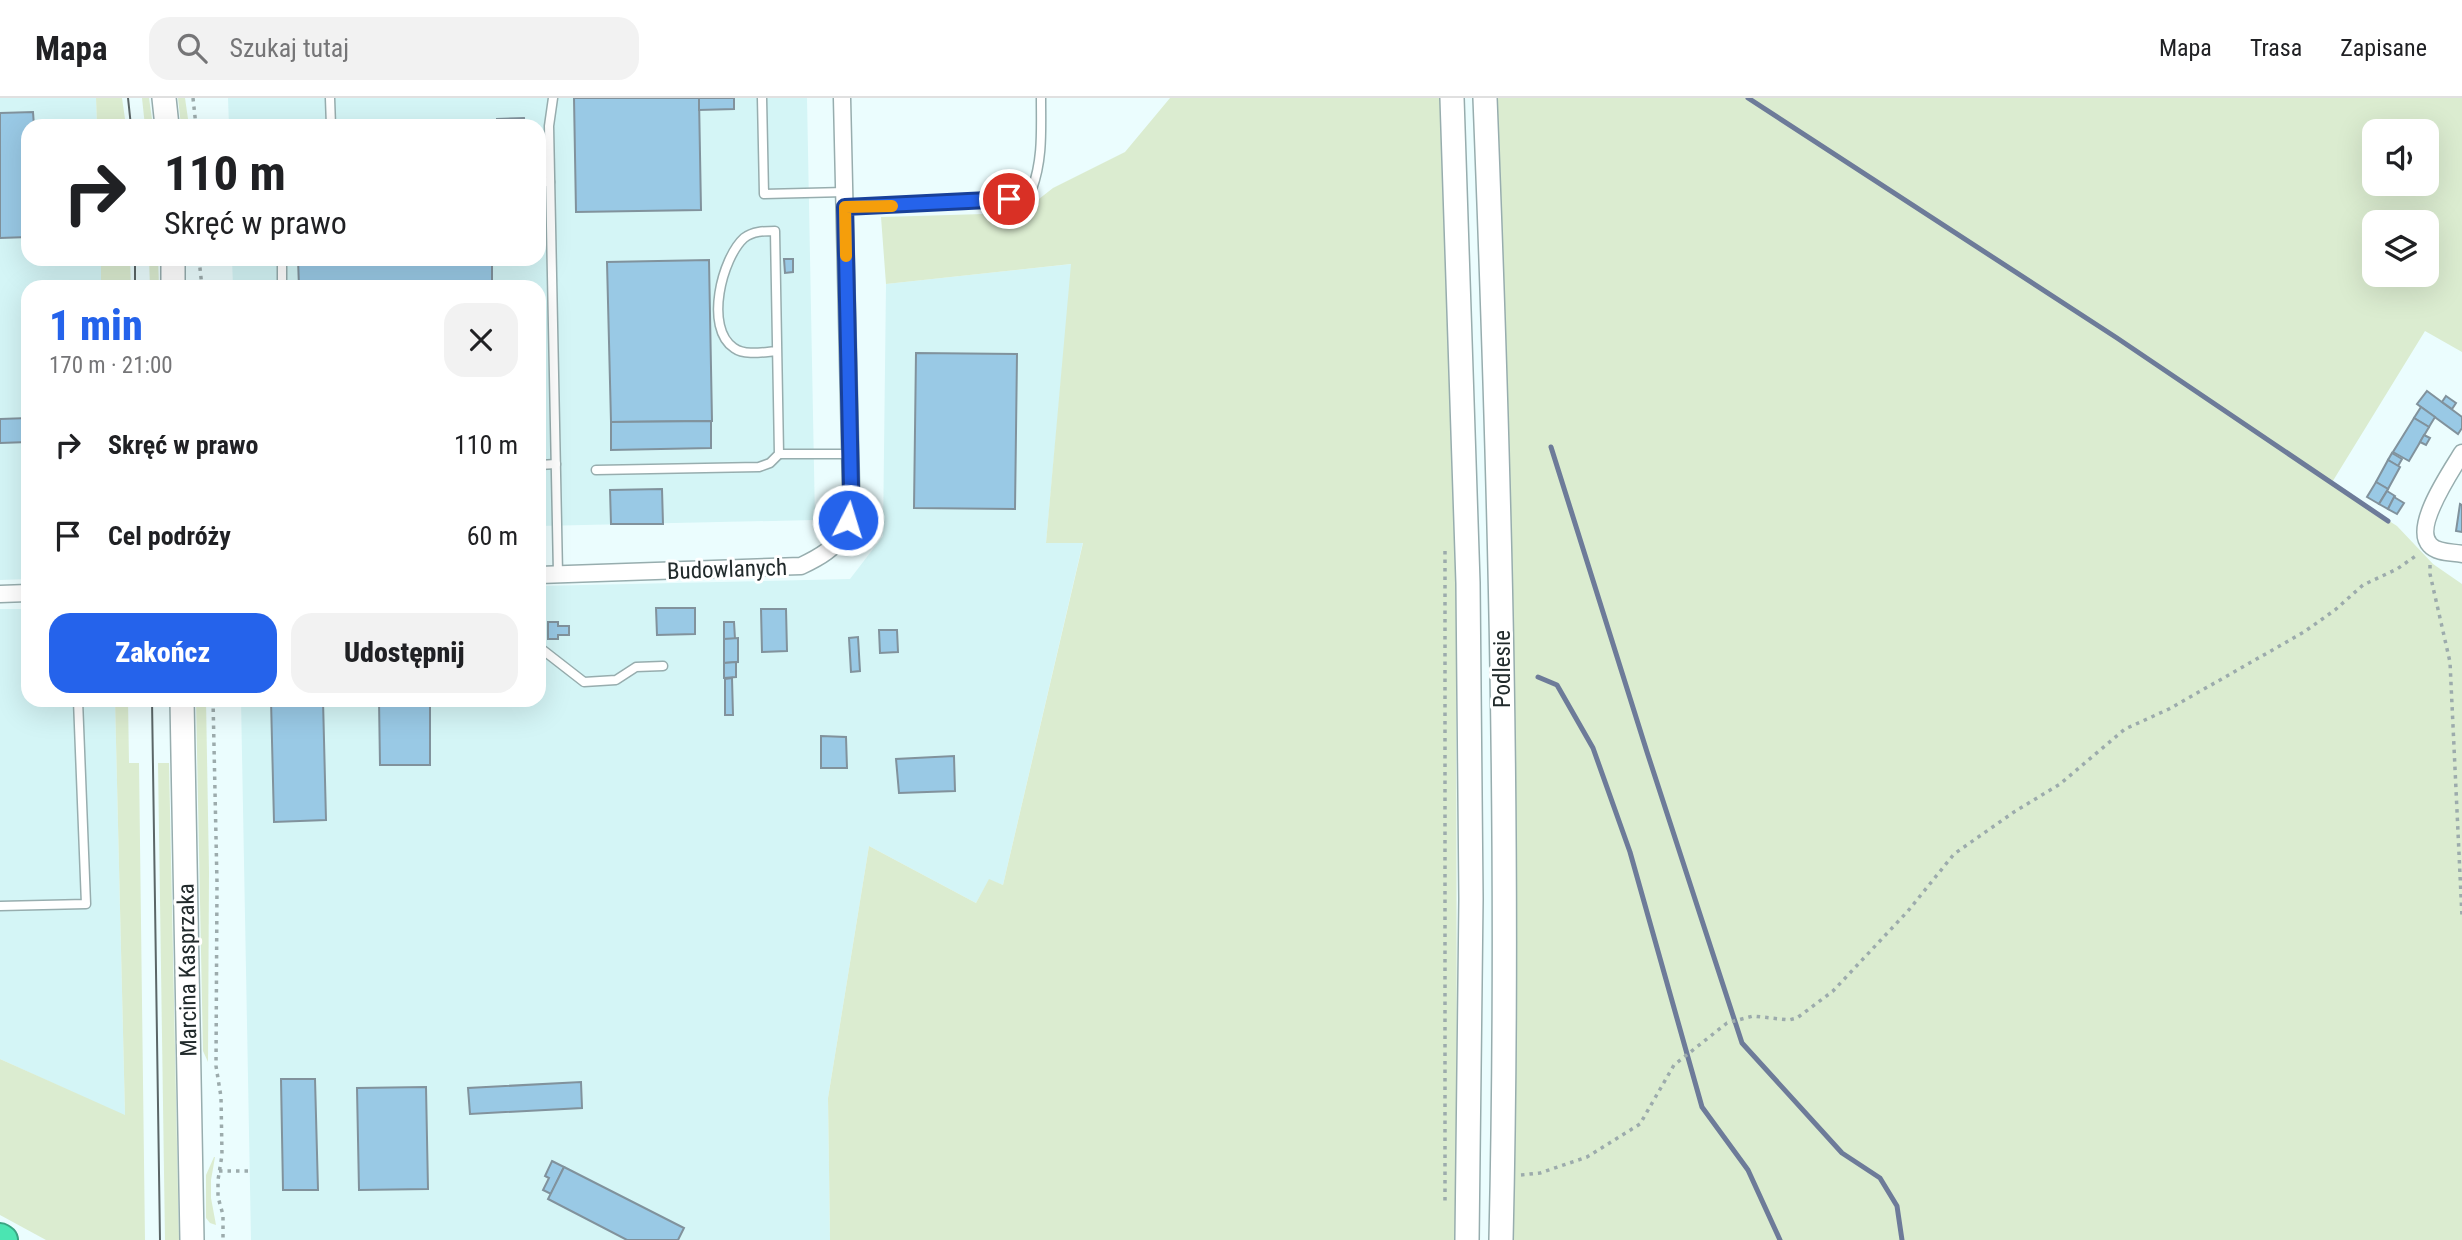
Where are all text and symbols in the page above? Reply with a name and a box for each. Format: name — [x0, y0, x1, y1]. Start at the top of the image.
search box — [149, 17, 639, 80]
text: Mapa — [35, 29, 107, 68]
icon: search — [173, 29, 211, 67]
text: Szukaj tutaj — [229, 33, 349, 63]
text: Mapa — [2159, 34, 2212, 62]
text: Trasa — [2250, 34, 2302, 62]
text: Zapisane — [2340, 34, 2427, 62]
map controls — [2362, 119, 2439, 287]
button: sound — [2362, 119, 2439, 196]
text: 110 m — [164, 145, 286, 202]
icon: right — [49, 147, 140, 238]
pin — [979, 169, 1039, 229]
icon: arrive — [990, 180, 1028, 218]
text: Skręć w prawo — [164, 204, 347, 242]
button: layers — [2362, 210, 2439, 287]
text: 1 min — [49, 301, 143, 350]
button: close — [444, 303, 518, 377]
text: 170 m · 21:00 — [49, 352, 173, 379]
icon: right — [49, 426, 87, 464]
text: Skręć w prawo — [108, 430, 258, 460]
text: 110 m — [454, 430, 518, 460]
position arrow — [811, 483, 885, 557]
icon: arrive — [49, 517, 87, 555]
text: Cel podróży — [108, 521, 231, 551]
text: 60 m — [467, 521, 518, 551]
street label: Budowlanych — [666, 554, 788, 585]
button: Zakończ — [49, 613, 277, 693]
button: Udostępnij — [291, 613, 518, 693]
street label: Podlesie — [1489, 630, 1516, 708]
street label: Marcina Kasprzaka — [172, 883, 203, 1057]

